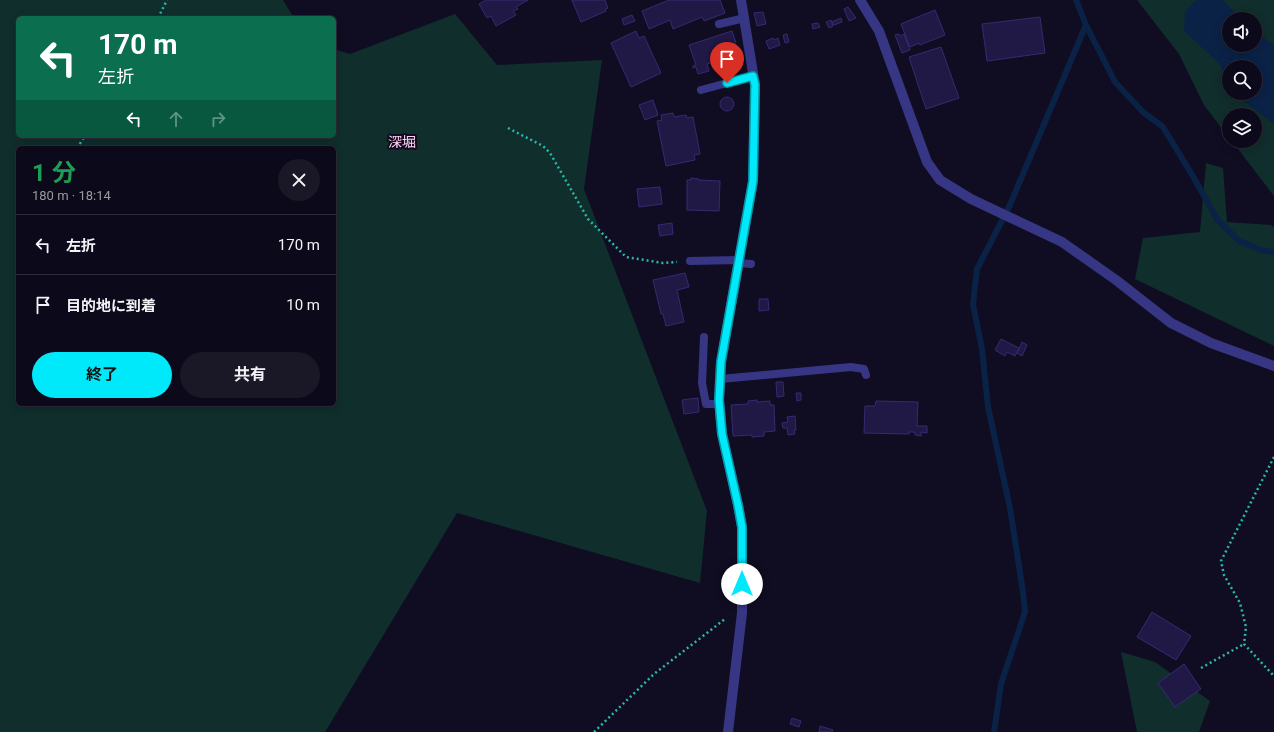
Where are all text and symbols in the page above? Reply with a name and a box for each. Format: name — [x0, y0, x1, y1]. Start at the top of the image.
map controls — [1222, 12, 1262, 148]
button: sound — [1222, 12, 1262, 52]
text: 170 m — [98, 28, 177, 61]
icon: left — [32, 32, 84, 84]
pin — [710, 42, 744, 83]
icon: arrive — [716, 48, 738, 70]
button: search — [1222, 60, 1262, 100]
text: 左折 — [98, 66, 134, 87]
icon: left — [123, 108, 145, 130]
icon: ahead — [165, 108, 187, 130]
icon: right — [207, 108, 229, 130]
button: layers — [1222, 108, 1262, 148]
district label: 深堀 — [388, 134, 416, 150]
text: 1 分 — [32, 159, 76, 187]
button: close — [278, 159, 320, 201]
text: 180 m · 18:14 — [32, 188, 111, 203]
icon: left — [32, 234, 54, 256]
text: 170 m — [278, 236, 320, 254]
text: 左折 — [66, 237, 96, 255]
icon: arrive — [32, 294, 54, 316]
text: 10 m — [286, 296, 320, 314]
text: 目的地に到着 — [66, 297, 156, 315]
button: 終了 — [32, 352, 172, 398]
button: 共有 — [180, 352, 320, 398]
position arrow — [721, 563, 763, 605]

